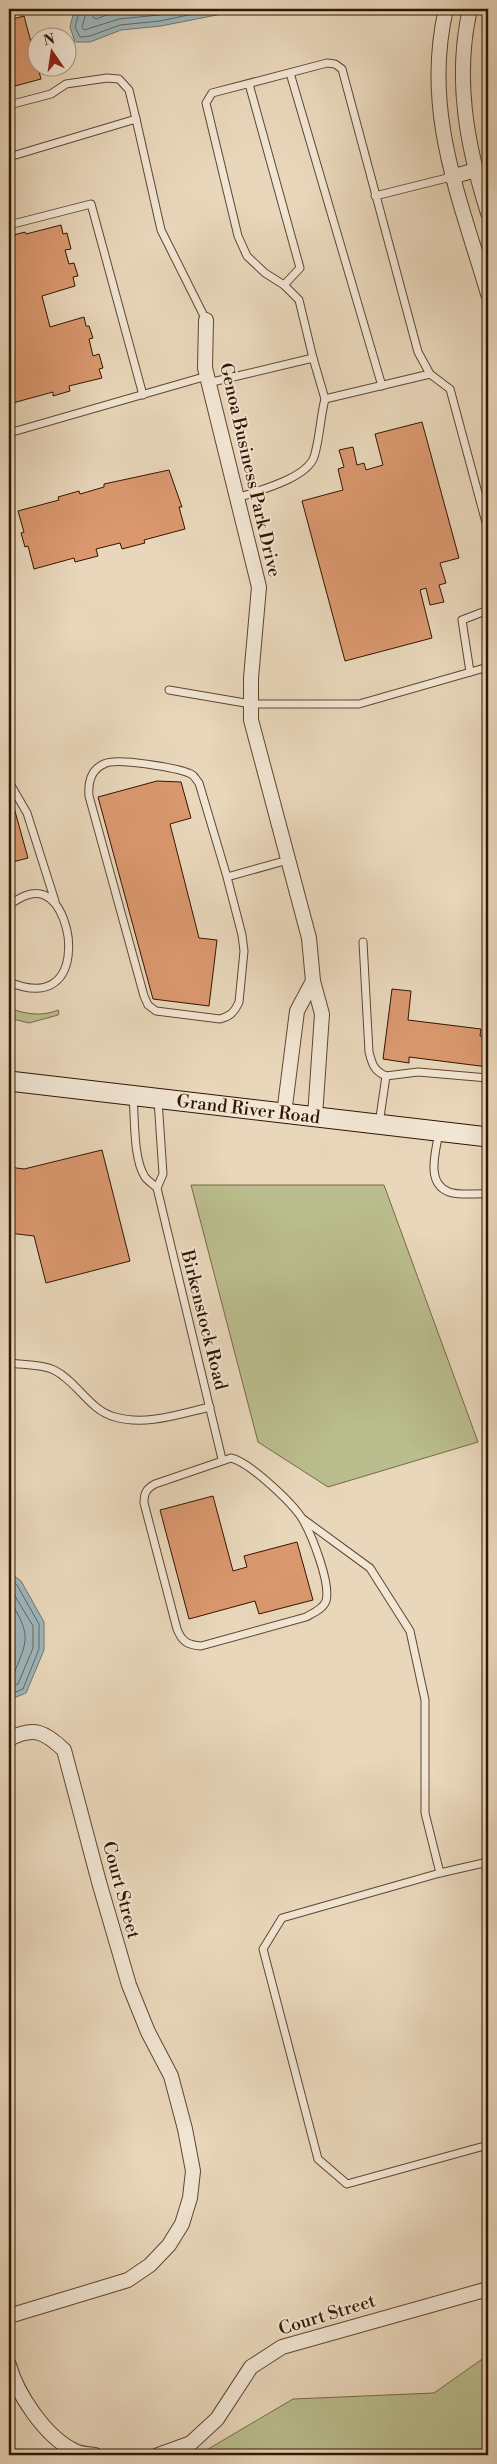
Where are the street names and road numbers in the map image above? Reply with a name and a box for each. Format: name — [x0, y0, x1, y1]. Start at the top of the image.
street label: Genoa Business Park Drive — [214, 361, 286, 579]
street label: Grand River Road — [175, 1089, 322, 1129]
street label: Birkenstock Road — [175, 1247, 233, 1393]
street label: Court Street — [97, 1839, 145, 1942]
street label: Court Street — [276, 2289, 379, 2341]

